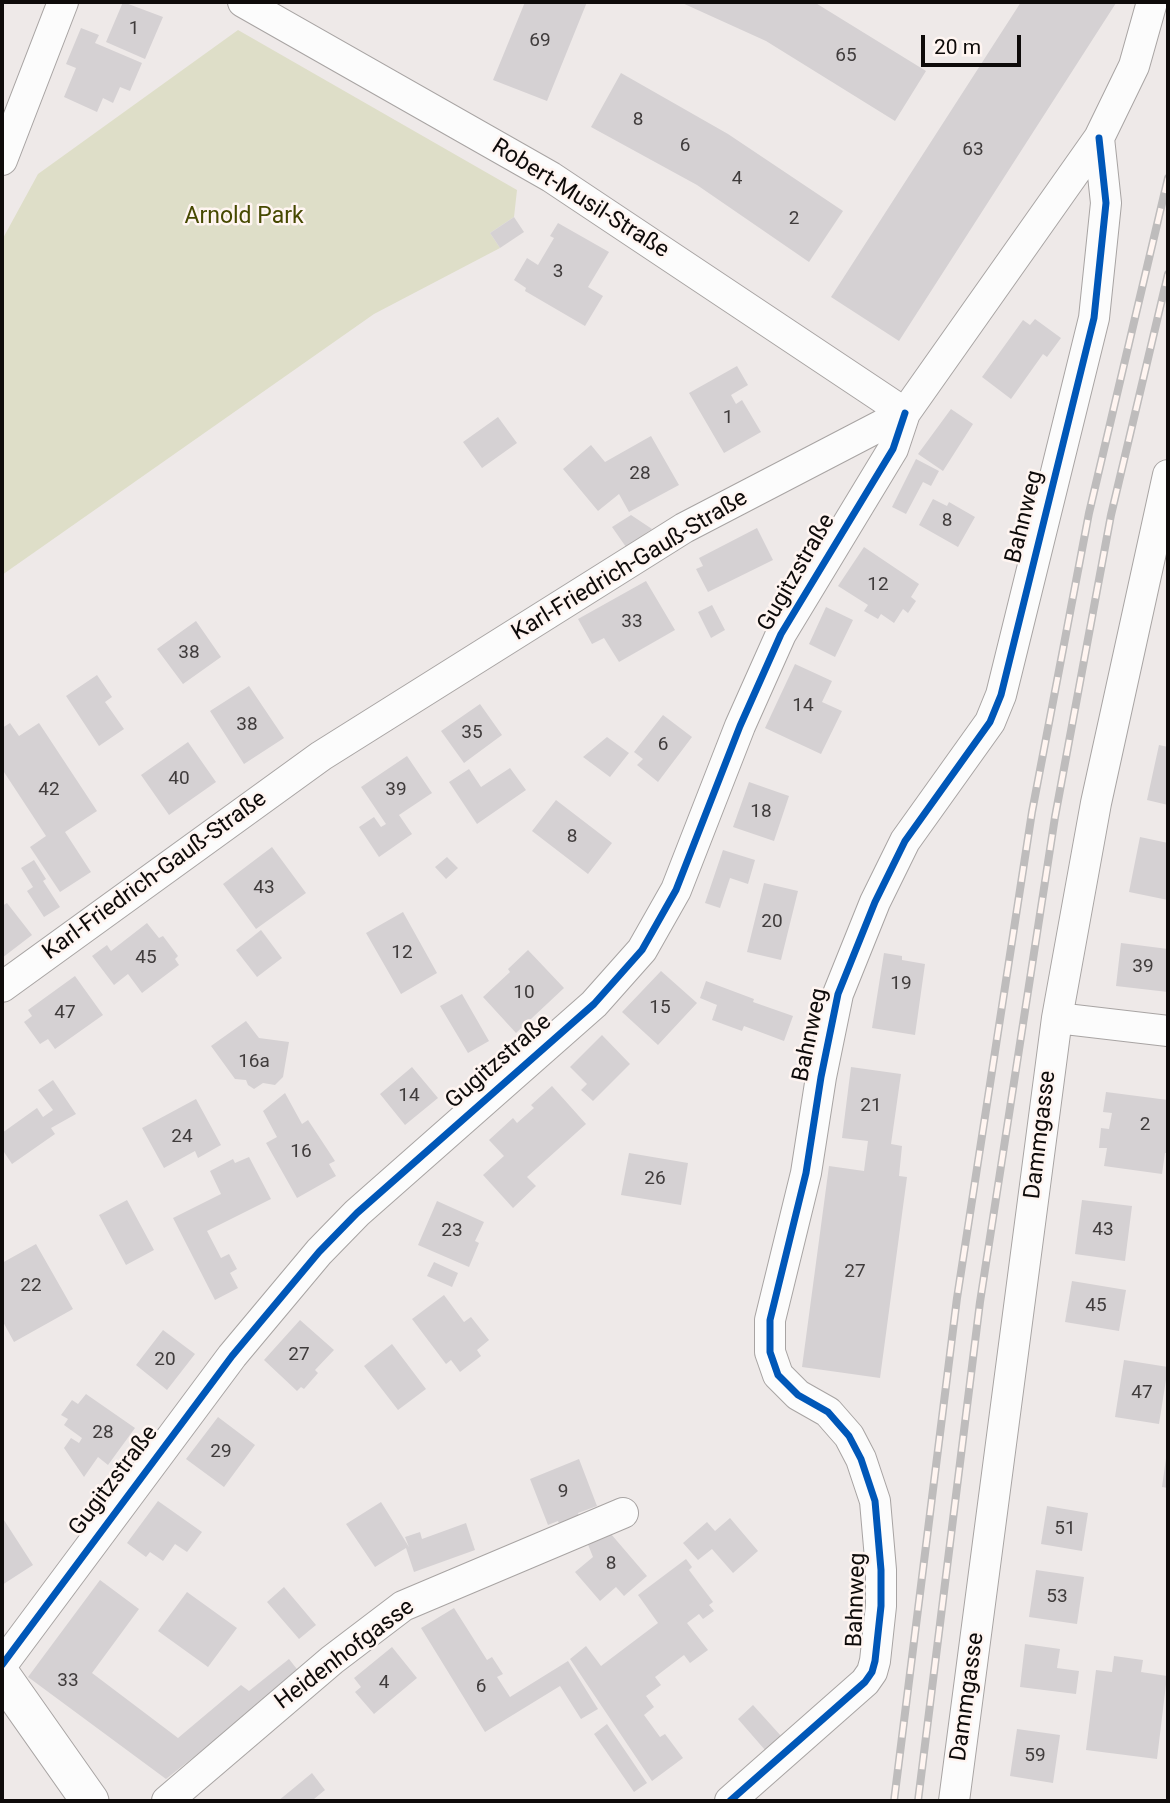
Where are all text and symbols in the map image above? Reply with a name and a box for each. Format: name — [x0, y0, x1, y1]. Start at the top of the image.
house number: 1 — [129, 18, 139, 40]
scale bar — [925, 21, 1025, 65]
house number: 69 — [529, 30, 551, 52]
text: 20 m — [934, 35, 981, 59]
house number: 65 — [835, 45, 857, 67]
house number: 8 — [633, 109, 643, 131]
street label: Robert-Musil-Straße — [486, 133, 674, 265]
house number: 6 — [680, 135, 690, 157]
house number: 63 — [962, 139, 984, 161]
house number: 4 — [732, 168, 742, 190]
park label: Arnold Park — [184, 203, 304, 231]
house number: 2 — [789, 208, 799, 230]
house number: 3 — [553, 261, 563, 283]
house number: 1 — [723, 407, 733, 429]
house number: 28 — [629, 463, 651, 485]
street label: Bahnweg — [1000, 468, 1050, 566]
street label: Karl-Friedrich-Gauß-Straße — [507, 485, 753, 647]
street label: Gugitzstraße — [752, 509, 842, 637]
house number: 8 — [942, 510, 952, 532]
house number: 12 — [867, 574, 889, 596]
house number: 33 — [621, 611, 643, 633]
house number: 38 — [178, 642, 200, 664]
house number: 14 — [792, 695, 814, 717]
house number: 38 — [236, 714, 258, 736]
house number: 35 — [461, 722, 483, 744]
house number: 6 — [658, 734, 668, 756]
house number: 40 — [168, 768, 190, 790]
house number: 42 — [38, 779, 60, 801]
house number: 39 — [385, 779, 407, 801]
street label: Karl-Friedrich-Gauß-Straße — [38, 786, 272, 966]
house number: 18 — [750, 801, 772, 823]
house number: 8 — [567, 826, 577, 848]
house number: 43 — [253, 877, 275, 899]
house number: 20 — [761, 911, 783, 933]
house number: 12 — [391, 942, 413, 964]
house number: 45 — [135, 947, 157, 969]
house number: 39 — [1132, 956, 1154, 978]
house number: 19 — [890, 973, 912, 995]
house number: 10 — [513, 982, 535, 1004]
street label: Bahnweg — [788, 986, 834, 1084]
house number: 15 — [649, 997, 671, 1019]
house number: 47 — [54, 1002, 76, 1024]
street label: Gugitzstraße — [441, 1009, 557, 1115]
house number: 16a — [238, 1051, 270, 1073]
street label: Dammgasse — [1019, 1069, 1063, 1201]
house number: 14 — [398, 1085, 420, 1107]
house number: 21 — [860, 1095, 882, 1117]
house number: 2 — [1140, 1114, 1150, 1136]
house number: 24 — [171, 1126, 193, 1148]
house number: 16 — [290, 1141, 312, 1163]
house number: 26 — [644, 1168, 666, 1190]
house number: 43 — [1092, 1219, 1114, 1241]
house number: 23 — [441, 1220, 463, 1242]
house number: 27 — [844, 1261, 866, 1283]
house number: 22 — [20, 1275, 42, 1297]
house number: 45 — [1085, 1295, 1107, 1317]
house number: 27 — [288, 1344, 310, 1366]
house number: 20 — [154, 1349, 176, 1371]
house number: 47 — [1131, 1382, 1153, 1404]
street label: Gugitzstraße — [64, 1420, 164, 1542]
house number: 28 — [92, 1422, 114, 1444]
house number: 29 — [210, 1441, 232, 1463]
house number: 9 — [558, 1481, 568, 1503]
house number: 51 — [1054, 1518, 1076, 1540]
street label: Bahnweg — [842, 1552, 872, 1648]
house number: 8 — [606, 1553, 616, 1575]
house number: 53 — [1046, 1586, 1068, 1608]
street label: Heidenhofgasse — [270, 1594, 420, 1716]
street label: Dammgasse — [945, 1631, 991, 1763]
house number: 33 — [57, 1670, 79, 1692]
house number: 4 — [379, 1672, 389, 1694]
house number: 6 — [476, 1676, 486, 1698]
house number: 59 — [1024, 1745, 1046, 1767]

